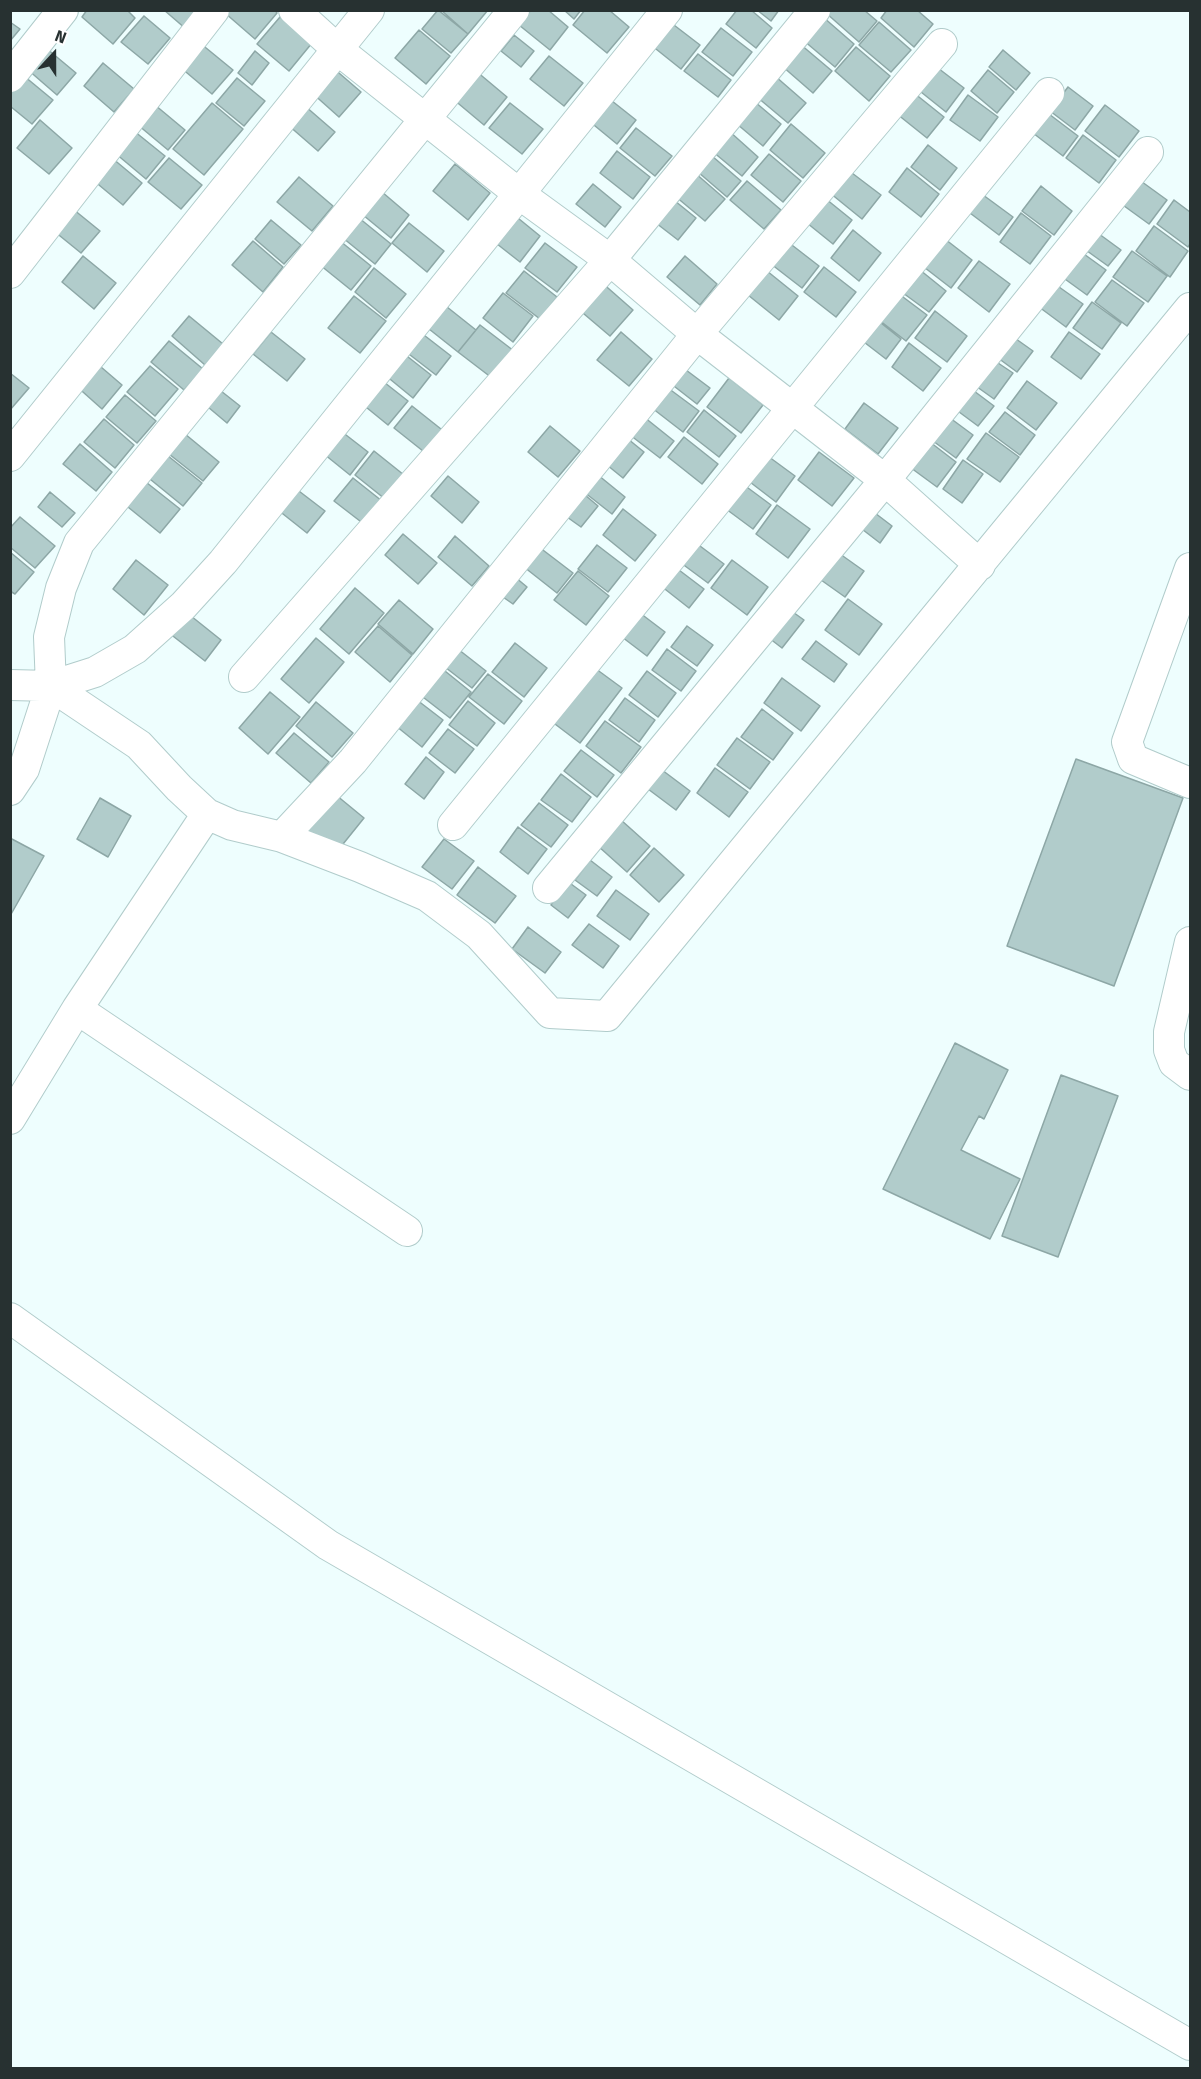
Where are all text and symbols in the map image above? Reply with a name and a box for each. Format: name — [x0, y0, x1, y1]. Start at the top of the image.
north arrow — [24, 24, 84, 84]
text: N — [52, 26, 69, 47]

